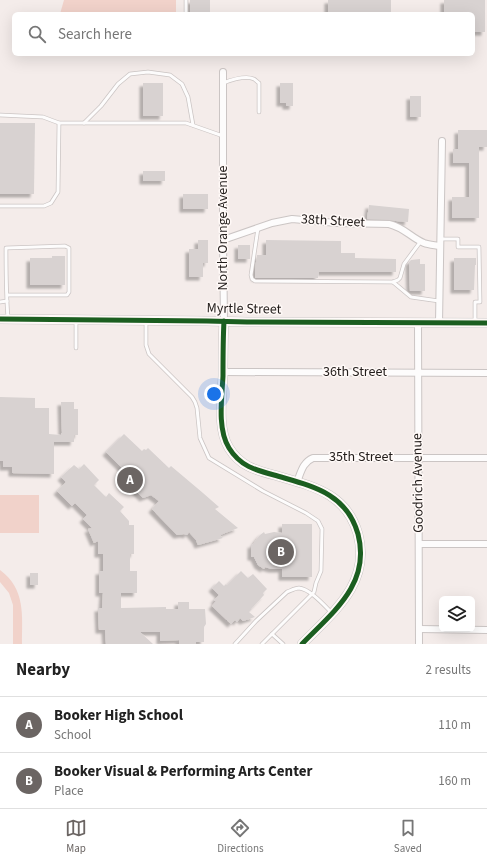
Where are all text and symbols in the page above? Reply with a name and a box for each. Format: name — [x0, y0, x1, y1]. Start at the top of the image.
search box — [12, 12, 475, 56]
icon: search — [26, 23, 48, 45]
text: Search here — [58, 24, 132, 45]
street label: North Orange Avenue — [213, 165, 233, 290]
street label: 38th Street — [300, 209, 366, 233]
street label: Myrtle Street — [206, 298, 282, 320]
street label: 36th Street — [323, 362, 387, 382]
your location — [204, 384, 224, 404]
street label: Goodrich Avenue — [407, 433, 429, 533]
street label: 35th Street — [329, 447, 393, 467]
pin: A — [117, 465, 143, 495]
pin: B — [268, 537, 294, 567]
map controls — [439, 596, 475, 632]
button: layers — [439, 596, 475, 632]
text: Nearby — [16, 658, 70, 682]
text: 2 results — [426, 661, 471, 679]
text: Booker High School — [54, 705, 183, 726]
text: A — [25, 716, 33, 734]
text: 110 m — [438, 716, 471, 734]
text: School — [54, 726, 91, 744]
text: Booker Visual & Performing Arts Center — [54, 761, 312, 782]
text: B — [25, 772, 33, 790]
text: 160 m — [438, 772, 471, 790]
text: Place — [54, 782, 83, 800]
tab: Map — [65, 817, 87, 856]
tab: Directions — [217, 817, 264, 856]
tab: Saved — [394, 817, 422, 856]

